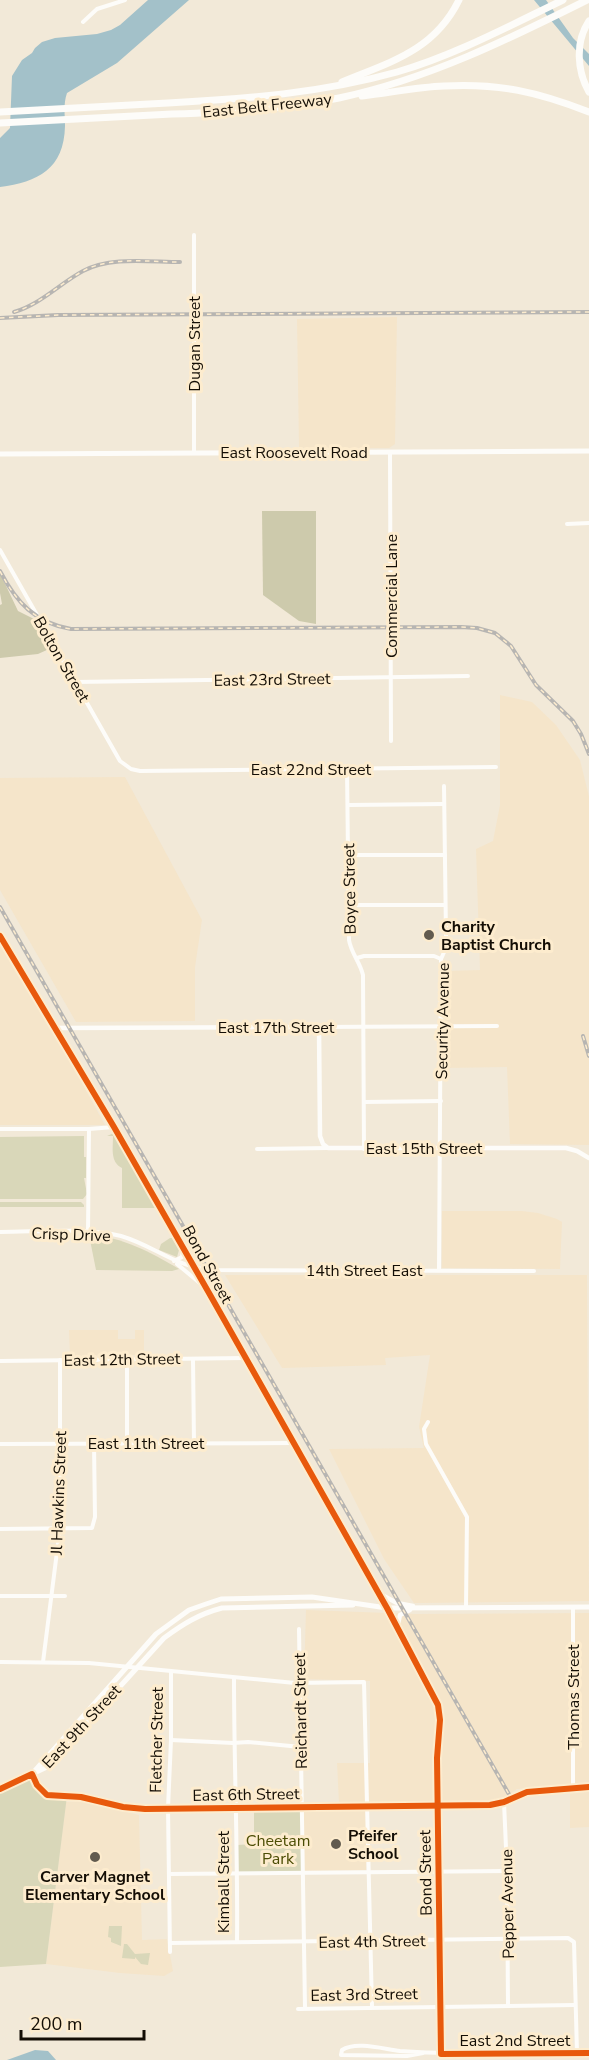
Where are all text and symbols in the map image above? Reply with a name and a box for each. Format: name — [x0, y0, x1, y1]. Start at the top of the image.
street label: East Belt Freeway — [201, 88, 334, 124]
street label: Dugan Street — [184, 296, 206, 392]
street label: East Roosevelt Road — [220, 442, 368, 464]
street label: Commercial Lane — [381, 534, 403, 658]
street label: Bolton Street — [28, 613, 95, 707]
street label: East 23rd Street — [213, 668, 331, 692]
street label: East 22nd Street — [251, 759, 372, 781]
street label: Boyce Street — [338, 843, 362, 935]
place label: Charity Baptist Church — [441, 916, 551, 956]
marker: Charity Baptist Church — [422, 928, 436, 942]
street label: Security Avenue — [431, 962, 455, 1080]
street label: East 17th Street — [218, 1017, 335, 1039]
street label: East 15th Street — [366, 1138, 483, 1160]
street label: Bond Street — [177, 1222, 238, 1308]
street label: Crisp Drive — [31, 1223, 111, 1247]
street label: 14th Street East — [306, 1260, 423, 1282]
street label: East 12th Street — [63, 1348, 181, 1372]
street label: Jl Hawkins Street — [46, 1430, 72, 1557]
street label: East 11th Street — [88, 1433, 205, 1455]
street label: Thomas Street — [563, 1644, 585, 1750]
street label: Reichardt Street — [289, 1652, 313, 1769]
street label: East 9th Street — [37, 1680, 127, 1773]
street label: Fletcher Street — [145, 1686, 169, 1793]
street label: East 6th Street — [192, 1783, 300, 1807]
place label: Pfeifer School — [348, 1825, 399, 1865]
street label: Bond Street — [414, 1829, 438, 1916]
street label: Kimball Street — [213, 1830, 235, 1933]
park label: Cheetam Park — [246, 1830, 310, 1870]
marker: Pfeifer School — [329, 1837, 343, 1851]
street label: Pepper Avenue — [496, 1849, 520, 1959]
marker: Carver Magnet Elementary School — [88, 1850, 102, 1864]
place label: Carver Magnet Elementary School — [25, 1866, 165, 1906]
street label: East 4th Street — [318, 1930, 426, 1954]
street label: East 3rd Street — [310, 1983, 418, 2007]
scale bar — [21, 2003, 144, 2041]
text: 200 m — [30, 2012, 82, 2036]
street label: East 2nd Street — [460, 2030, 571, 2052]

